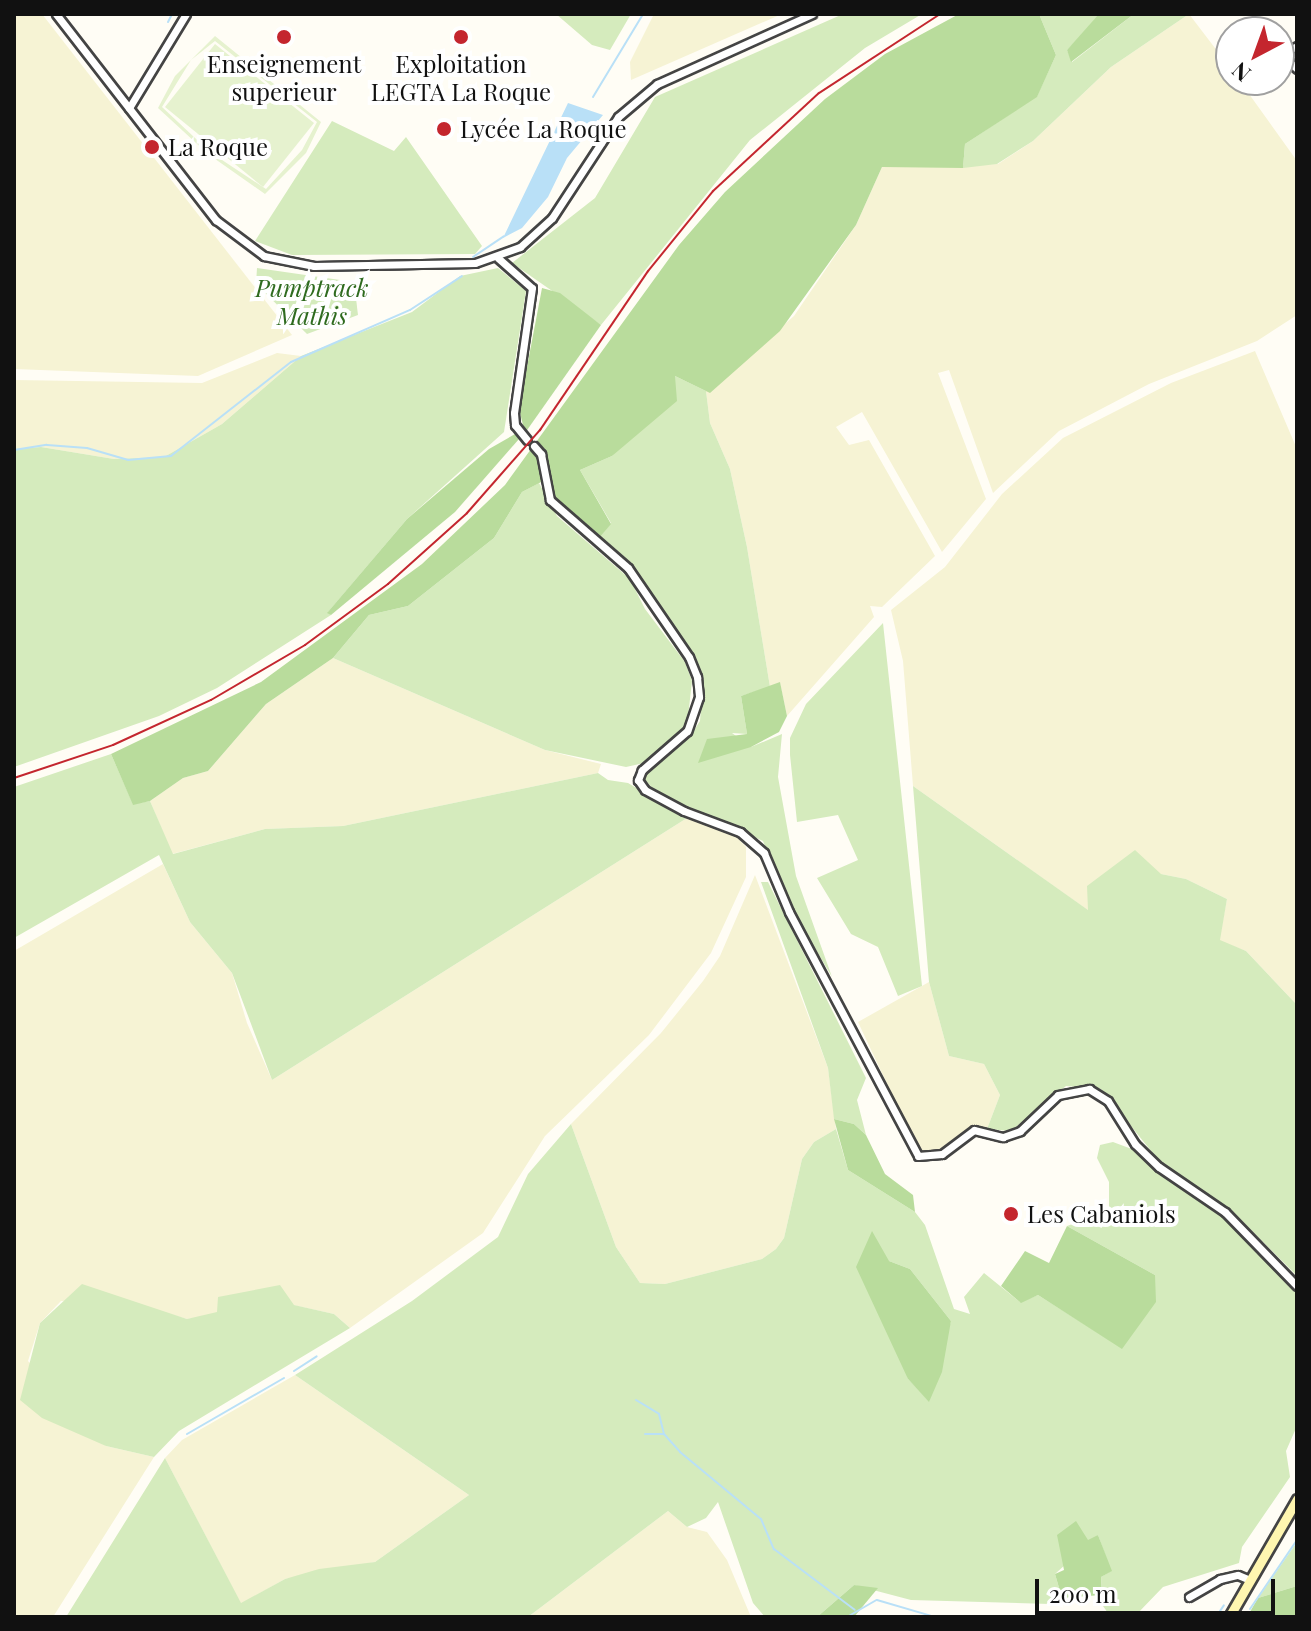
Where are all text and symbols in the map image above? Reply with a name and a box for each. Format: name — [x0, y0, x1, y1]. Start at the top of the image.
north arrow — [1215, 16, 1295, 96]
marker: Enseignement superieur — [275, 28, 293, 46]
marker: Exploitation LEGTA La Roque — [452, 28, 470, 46]
place label: Enseignement superieur — [207, 50, 361, 106]
place label: Exploitation LEGTA La Roque — [371, 50, 551, 106]
text: N — [1225, 56, 1256, 89]
place label: Lycée La Roque — [460, 115, 627, 143]
marker: Lycée La Roque — [435, 120, 453, 138]
place label: La Roque — [168, 133, 268, 161]
marker: La Roque — [143, 138, 161, 156]
park label: Pumptrack Mathis — [255, 274, 369, 330]
place label: Les Cabaniols — [1027, 1200, 1176, 1228]
marker: Les Cabaniols — [1002, 1205, 1020, 1223]
scale bar — [1039, 1563, 1279, 1613]
text: 200 m — [1049, 1577, 1117, 1609]

